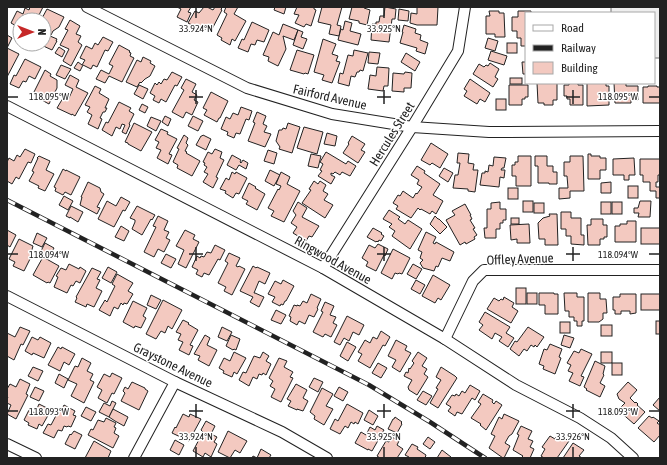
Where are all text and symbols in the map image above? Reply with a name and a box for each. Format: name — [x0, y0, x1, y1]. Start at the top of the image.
north arrow — [12, 12, 52, 52]
legend — [525, 12, 655, 84]
text: Road — [561, 21, 584, 35]
text: 33.924°N — [179, 23, 213, 34]
text: 33.925°N — [367, 23, 401, 34]
text: N — [36, 29, 48, 35]
text: Railway — [561, 41, 596, 55]
text: Building — [561, 61, 599, 75]
street label: Fairford Avenue — [292, 81, 368, 113]
text: 118.095°W — [29, 91, 70, 102]
text: 118.095°W — [598, 91, 639, 102]
street label: Hercules Street — [366, 99, 418, 169]
street label: Ringwood Avenue — [292, 233, 374, 287]
text: 118.094°W — [29, 249, 70, 260]
text: 118.094°W — [598, 249, 639, 260]
street label: Offley Avenue — [486, 250, 554, 268]
street label: Graystone Avenue — [131, 339, 215, 391]
text: 118.093°W — [29, 406, 70, 417]
text: 118.093°W — [598, 406, 639, 417]
text: 33.924°N — [179, 431, 213, 442]
text: 33.925°N — [367, 431, 401, 442]
text: 33.926°N — [556, 431, 590, 442]

